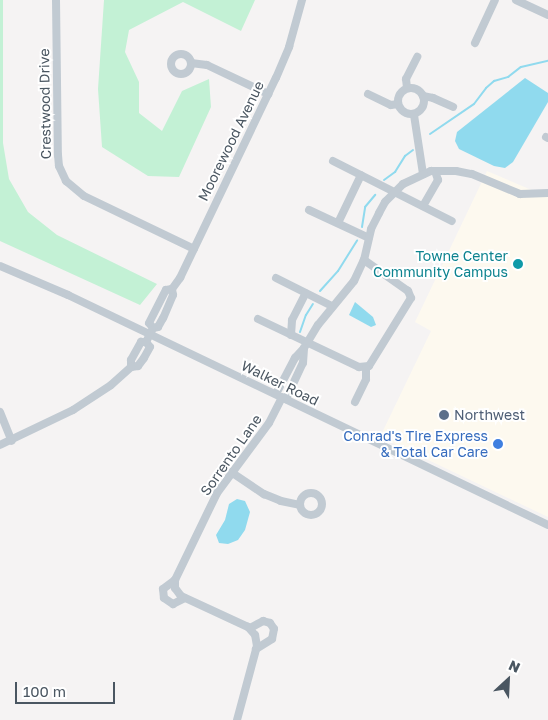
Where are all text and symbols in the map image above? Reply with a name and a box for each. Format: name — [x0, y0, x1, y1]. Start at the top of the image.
street label: Crestwood Drive — [36, 48, 54, 160]
street label: Moorewood Avenue — [195, 78, 267, 204]
place label: Towne Center Community Campus — [373, 248, 508, 280]
marker: Towne Center Community Campus — [512, 258, 524, 270]
street label: Walker Road — [238, 357, 322, 409]
place label: Northwest — [454, 407, 525, 423]
marker: Northwest — [438, 409, 450, 421]
street label: Sorrento Lane — [197, 411, 265, 499]
place label: Conrad's Tire Express & Total Car Care — [343, 428, 488, 461]
marker: Conrad's Tire Express & Total Car Care — [492, 438, 504, 450]
north arrow — [483, 655, 533, 705]
text: N — [506, 656, 523, 676]
scale bar — [18, 672, 118, 704]
text: 100 m — [23, 682, 66, 700]

